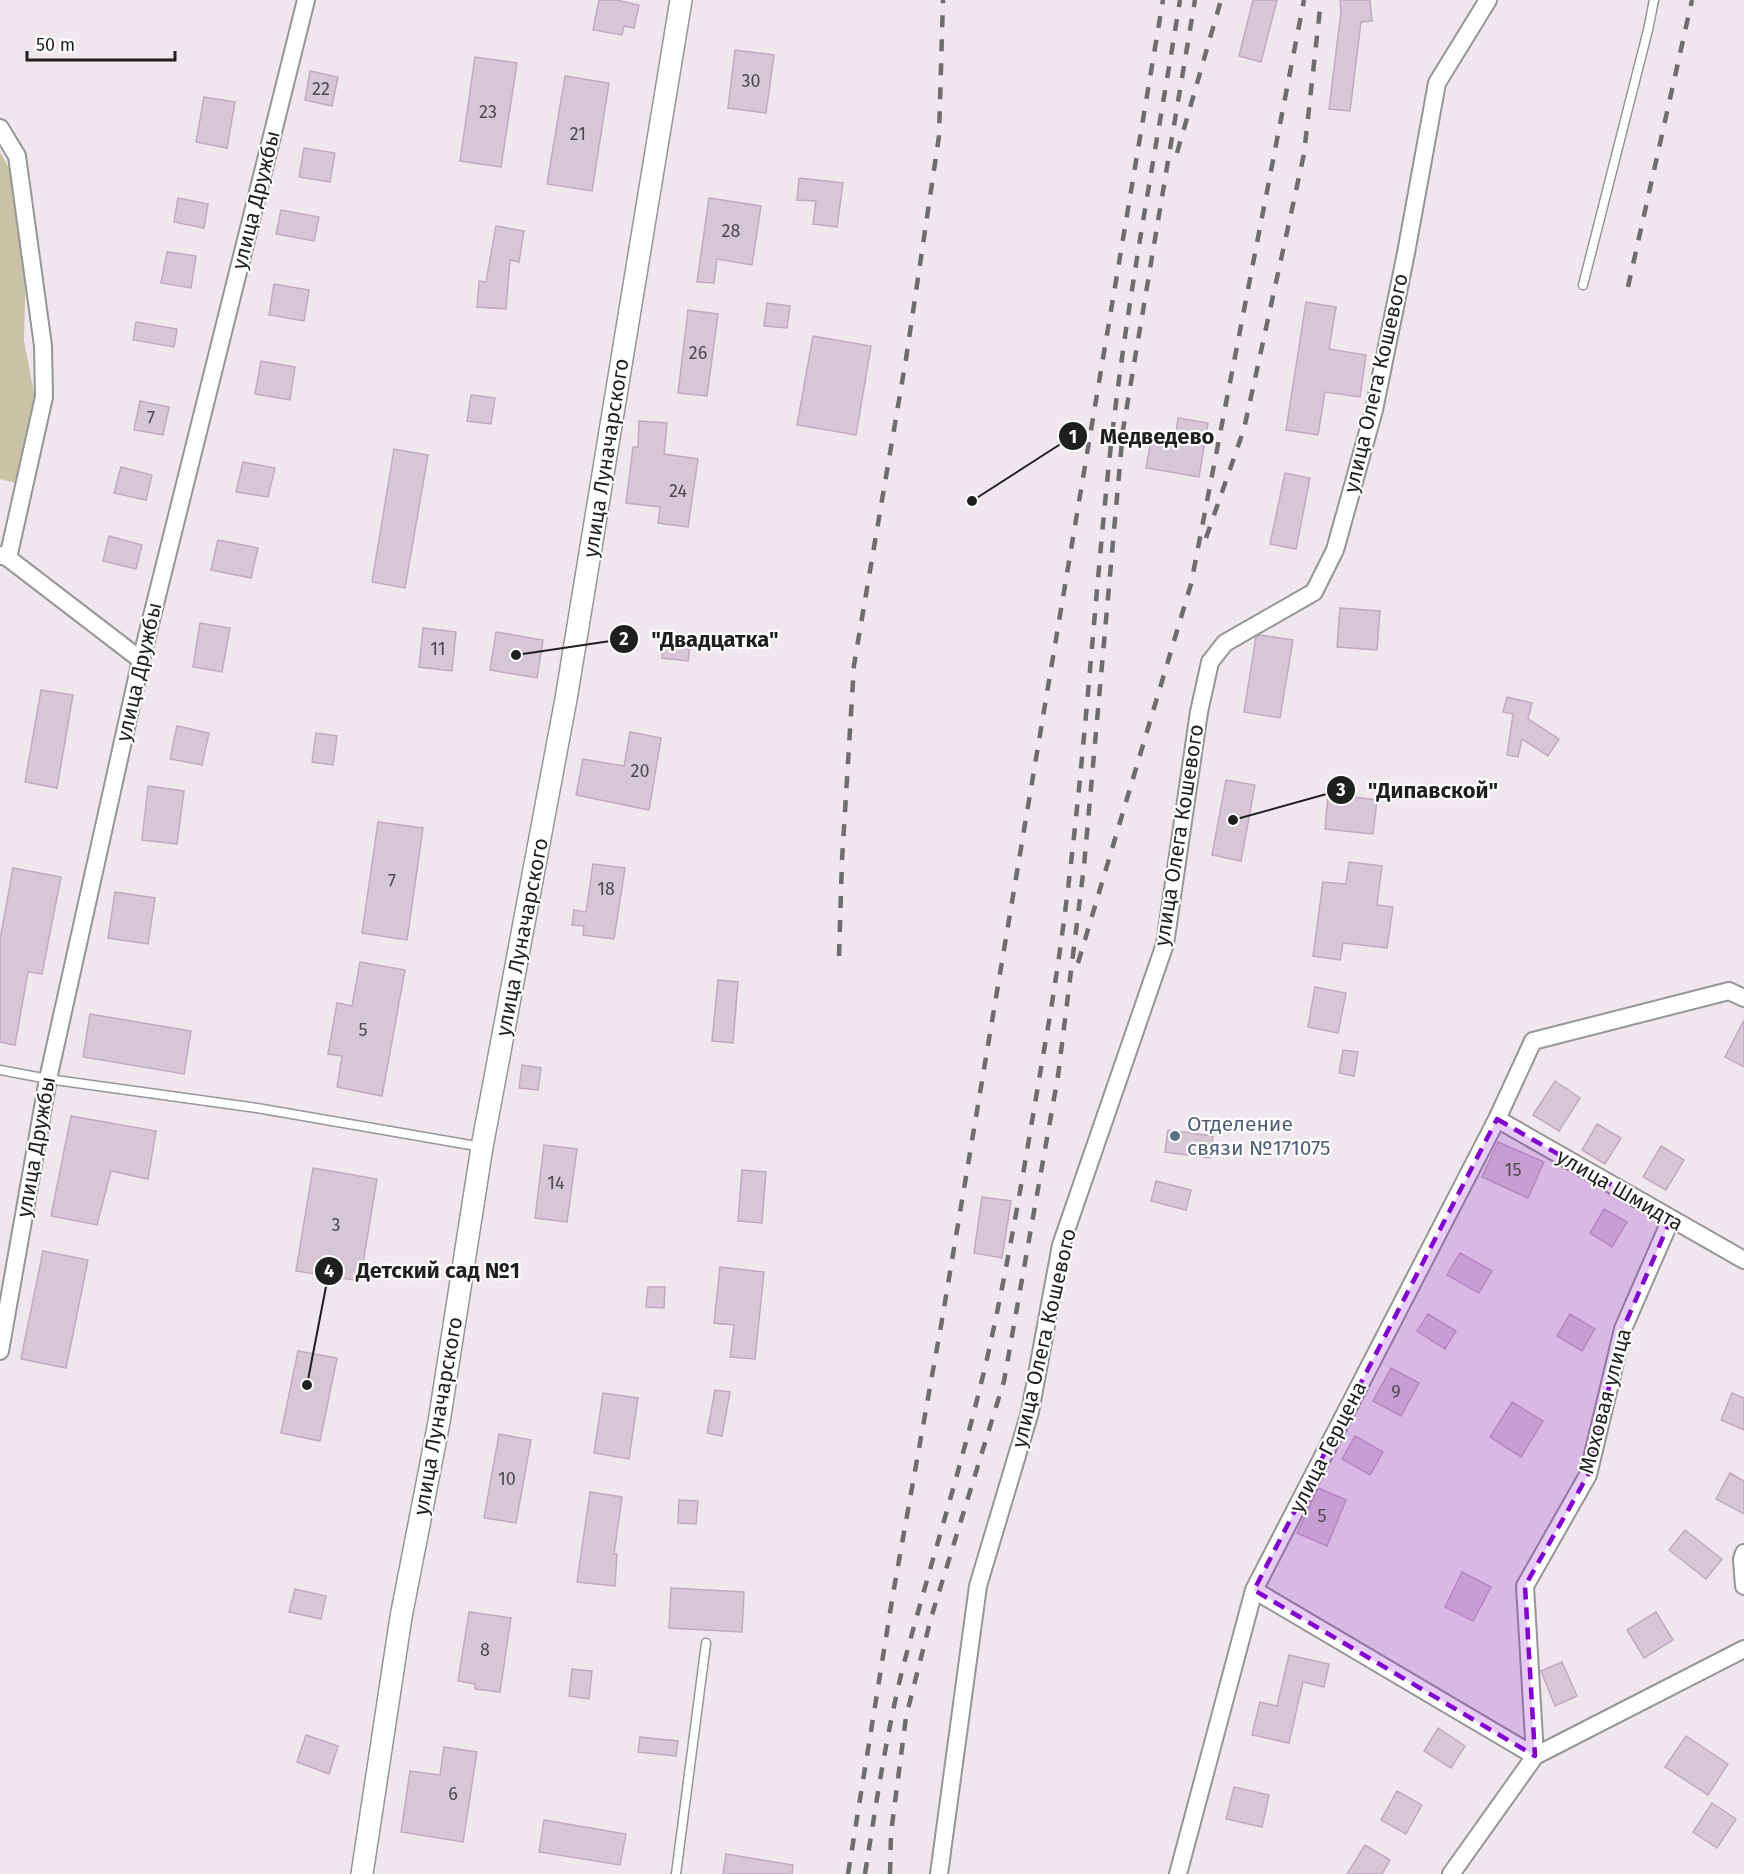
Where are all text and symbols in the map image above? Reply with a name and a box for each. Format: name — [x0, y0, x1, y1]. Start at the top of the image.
scale bar — [27, 24, 176, 62]
text: 50 m — [36, 34, 75, 56]
house number: 30 — [741, 70, 761, 92]
house number: 22 — [312, 78, 330, 100]
house number: 23 — [479, 101, 497, 123]
house number: 21 — [570, 123, 586, 145]
street label: улица Дружбы — [226, 128, 286, 272]
house number: 28 — [722, 220, 740, 242]
street label: улица Олега Кошевого — [1338, 271, 1414, 495]
house number: 26 — [689, 342, 707, 364]
street label: улица Луначарского — [577, 357, 635, 559]
house number: 7 — [147, 407, 155, 429]
callout: Медведево — [1058, 416, 1226, 456]
text: Медведево — [1100, 423, 1214, 450]
text: 1 — [1069, 426, 1077, 448]
house number: 24 — [669, 480, 687, 502]
street label: улица Дружбы — [110, 600, 168, 744]
callout: "Двадцатка" — [609, 619, 791, 659]
text: "Двадцатка" — [651, 626, 779, 653]
text: 2 — [619, 628, 629, 650]
house number: 11 — [430, 638, 446, 660]
street label: улица Олега Кошевого — [1149, 722, 1209, 948]
house number: 20 — [631, 760, 649, 782]
callout: "Дипавской" — [1326, 770, 1510, 810]
text: "Дипавской" — [1368, 777, 1498, 804]
text: 3 — [1335, 779, 1346, 801]
street label: улица Луначарского — [490, 836, 554, 1038]
house number: 7 — [388, 870, 396, 892]
house number: 18 — [597, 878, 615, 900]
house number: 5 — [358, 1019, 368, 1041]
street label: улица Дружбы — [11, 1075, 61, 1219]
place label: Отделение связи №171075 — [1187, 1111, 1331, 1161]
marker: Отделение связи №171075 — [1168, 1129, 1182, 1143]
street label: улица Шмидта — [1552, 1143, 1688, 1237]
house number: 15 — [1505, 1159, 1521, 1181]
house number: 14 — [547, 1172, 565, 1194]
house number: 3 — [332, 1214, 340, 1236]
street label: улица Олега Кошевого — [1006, 1226, 1082, 1450]
callout: Детский сад №1 — [314, 1251, 532, 1291]
text: Детский сад №1 — [355, 1257, 520, 1284]
text: 4 — [324, 1260, 334, 1282]
street label: улица Луначарского — [408, 1315, 468, 1517]
street label: Моховая улица — [1573, 1325, 1637, 1477]
street label: улица Герцена — [1284, 1377, 1372, 1517]
house number: 9 — [1391, 1381, 1401, 1403]
house number: 10 — [498, 1468, 516, 1490]
house number: 5 — [1317, 1505, 1327, 1527]
house number: 8 — [480, 1639, 490, 1661]
house number: 6 — [448, 1783, 458, 1805]

